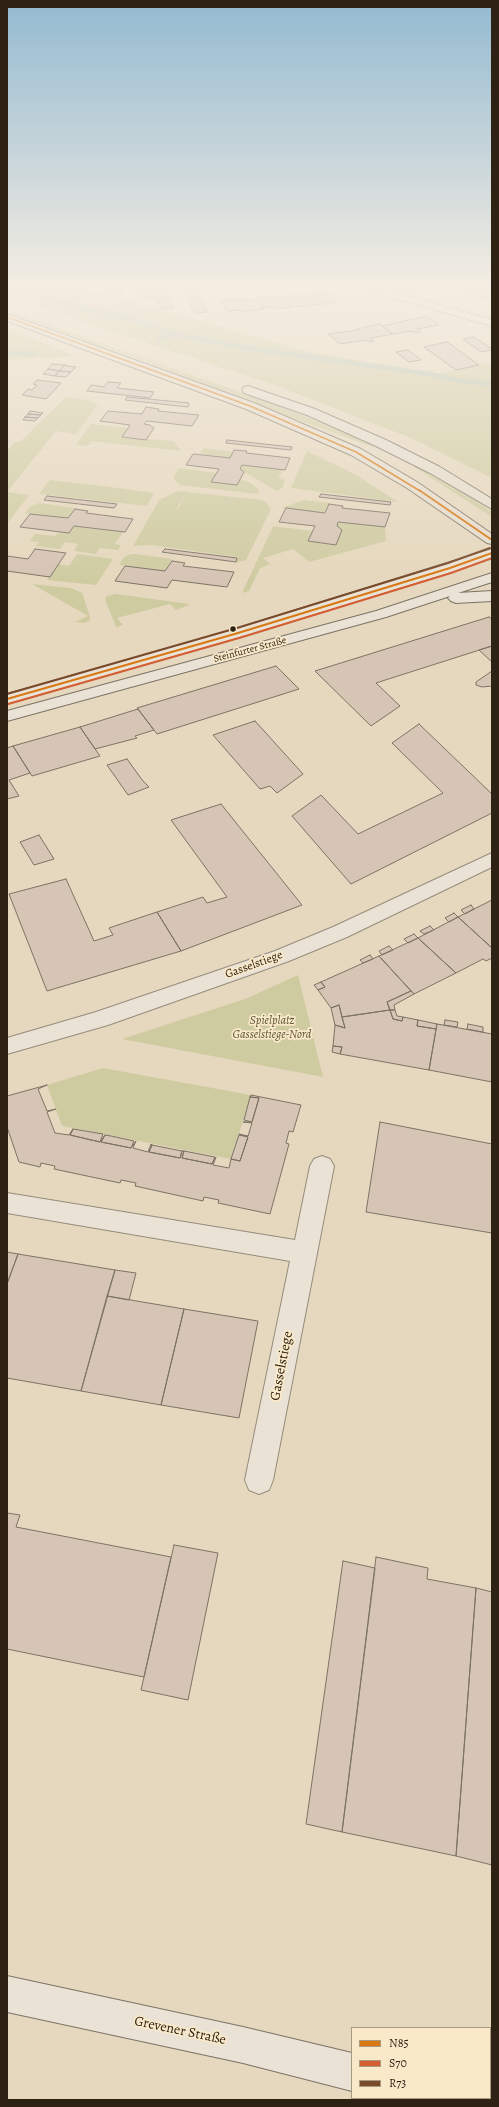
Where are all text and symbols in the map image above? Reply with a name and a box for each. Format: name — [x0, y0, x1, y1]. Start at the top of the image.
unlabelled marker — [228, 624, 238, 634]
street label: Steinfurter Straße — [212, 635, 288, 665]
street label: Gasselstiege — [223, 948, 285, 982]
park label: Spielplatz Gasselstiege-Nord — [233, 1014, 311, 1042]
street label: Gasselstiege — [267, 1330, 297, 1402]
street label: Grevener Straße — [133, 2013, 227, 2049]
legend — [351, 2027, 491, 2099]
text: N85 — [389, 2035, 409, 2051]
text: S70 — [389, 2055, 407, 2071]
text: R73 — [389, 2075, 406, 2091]

